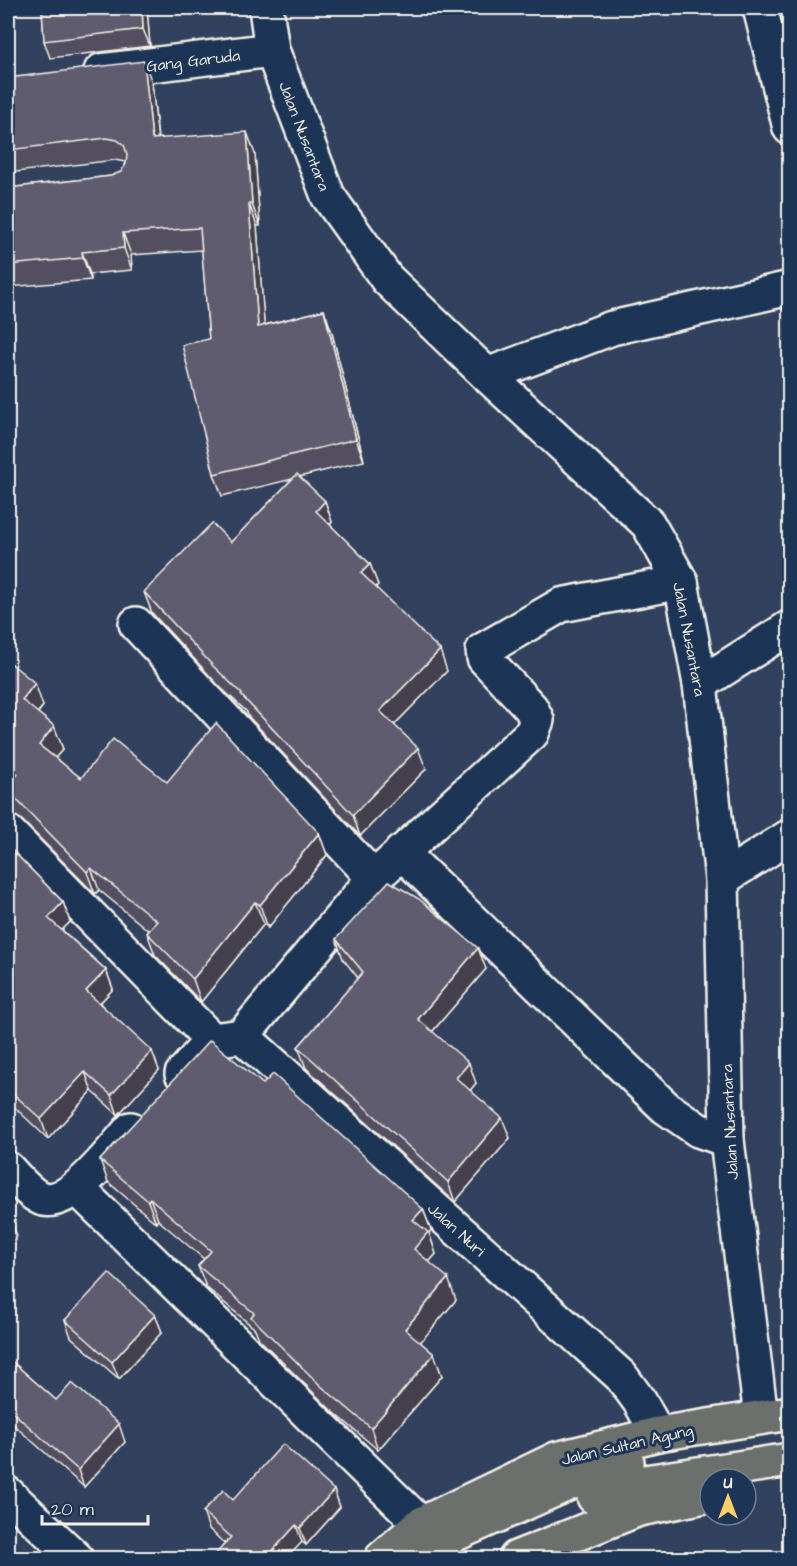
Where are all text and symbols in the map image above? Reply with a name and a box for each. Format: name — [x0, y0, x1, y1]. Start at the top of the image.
street label: Gang Garuda — [145, 44, 241, 79]
street label: Jalan Nusantara — [273, 78, 335, 194]
street label: Jalan Nusantara — [667, 580, 711, 698]
street label: Jalan Nusantara — [716, 1064, 744, 1180]
street label: Jalan Nuri — [423, 1198, 491, 1262]
street label: Jalan Sultan Agung — [559, 1419, 695, 1472]
north arrow — [698, 1467, 758, 1527]
text: U — [724, 1472, 733, 1494]
scale bar — [42, 1488, 148, 1526]
text: 20 m — [51, 1497, 94, 1522]

